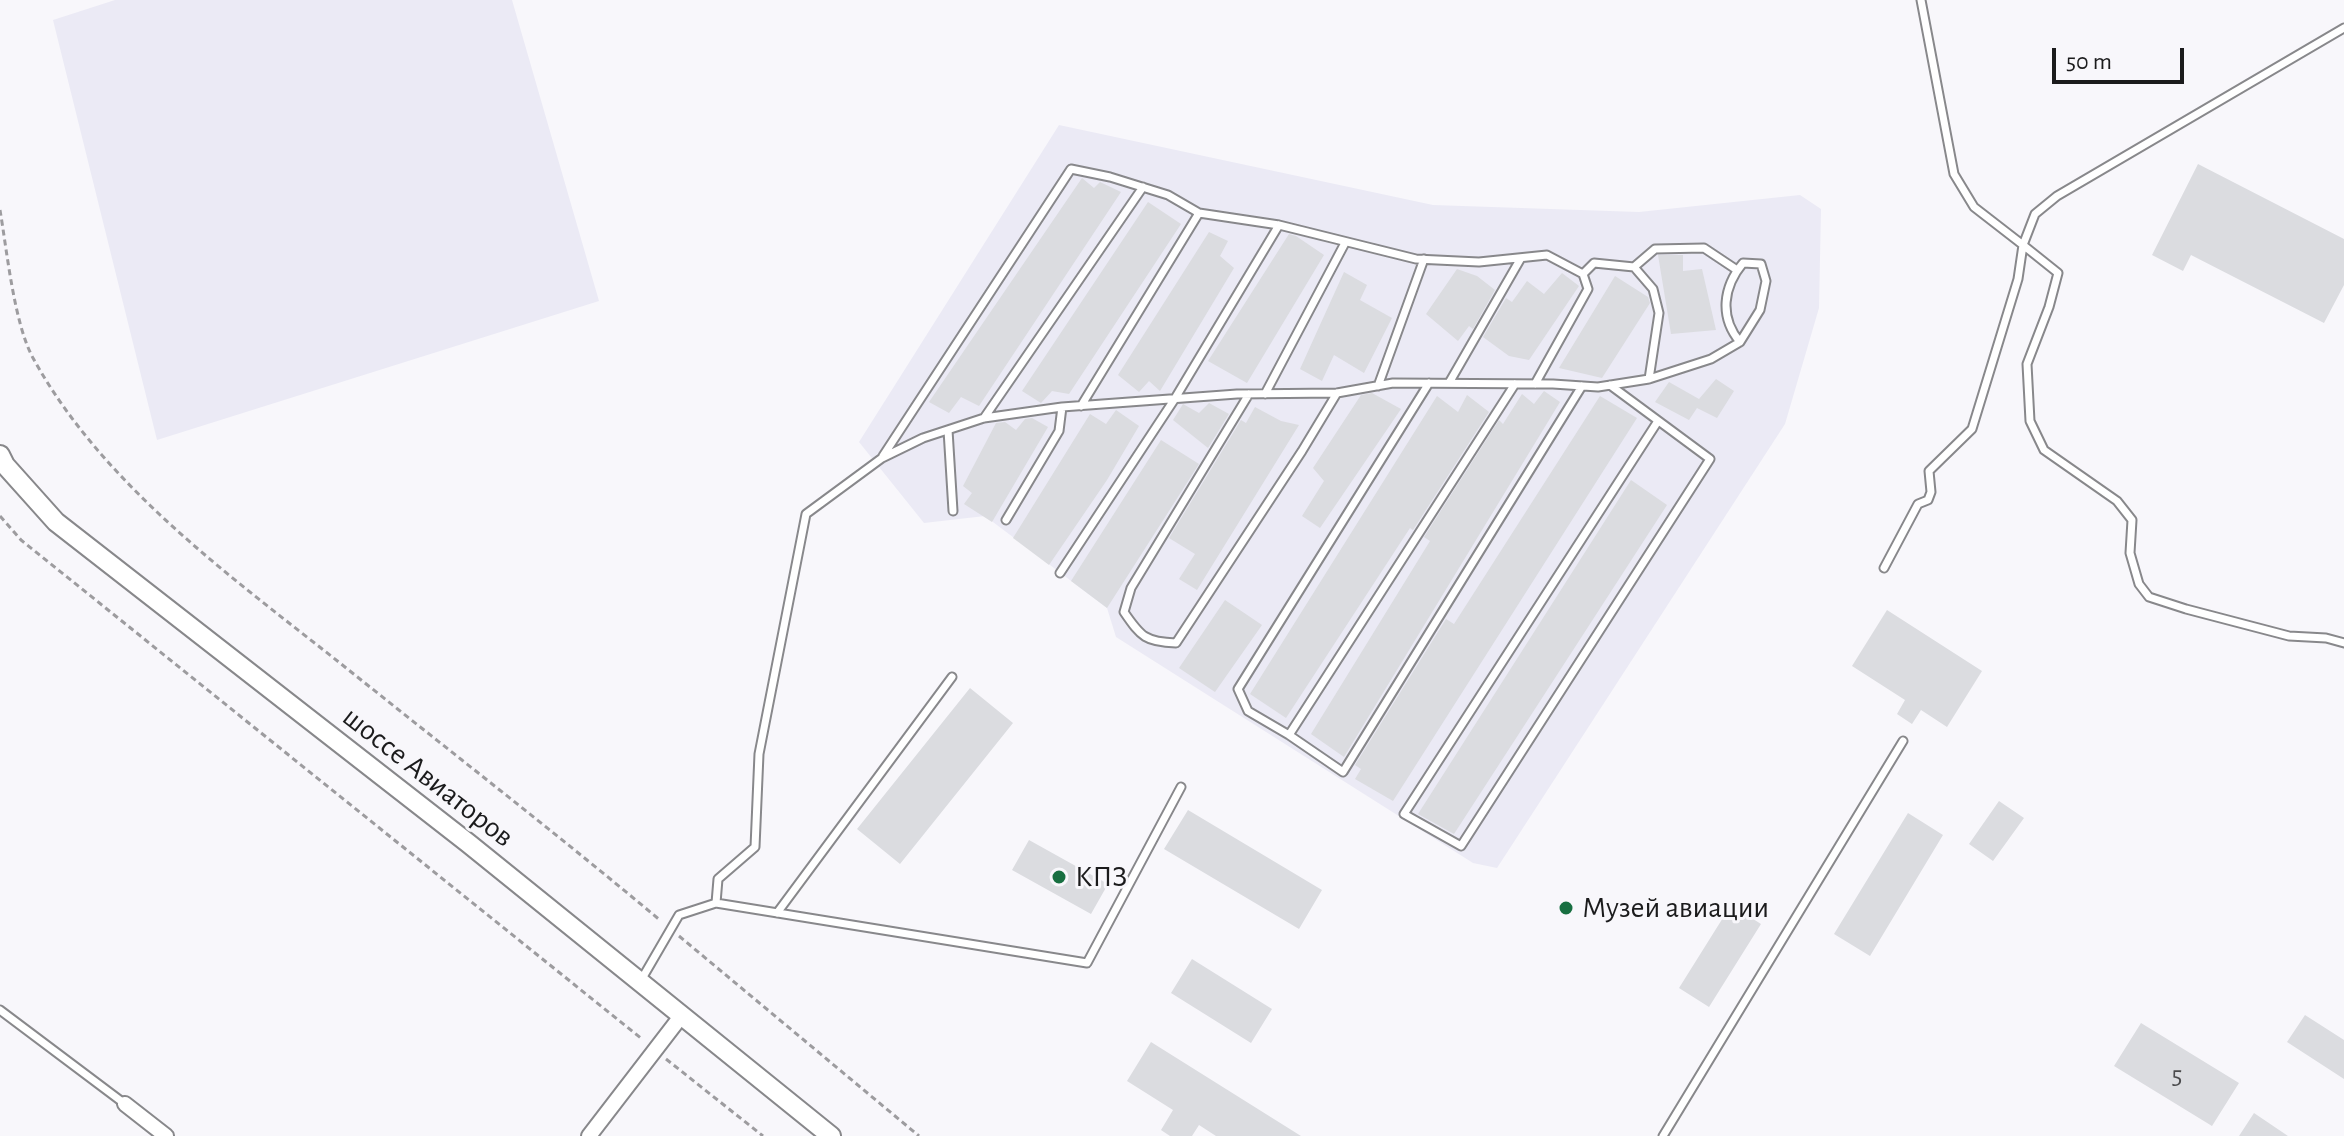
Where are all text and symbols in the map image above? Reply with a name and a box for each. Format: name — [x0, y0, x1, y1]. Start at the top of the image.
scale bar — [2056, 32, 2188, 82]
text: 50 m — [2066, 50, 2112, 74]
street label: шоссе Авиаторов — [335, 699, 521, 855]
place label: КПЗ — [1075, 859, 1128, 895]
marker: КПЗ — [1050, 868, 1068, 886]
place label: Музей авиации — [1582, 890, 1769, 926]
marker: Музей авиации — [1557, 899, 1575, 917]
house number: 5 — [2172, 1059, 2182, 1091]

